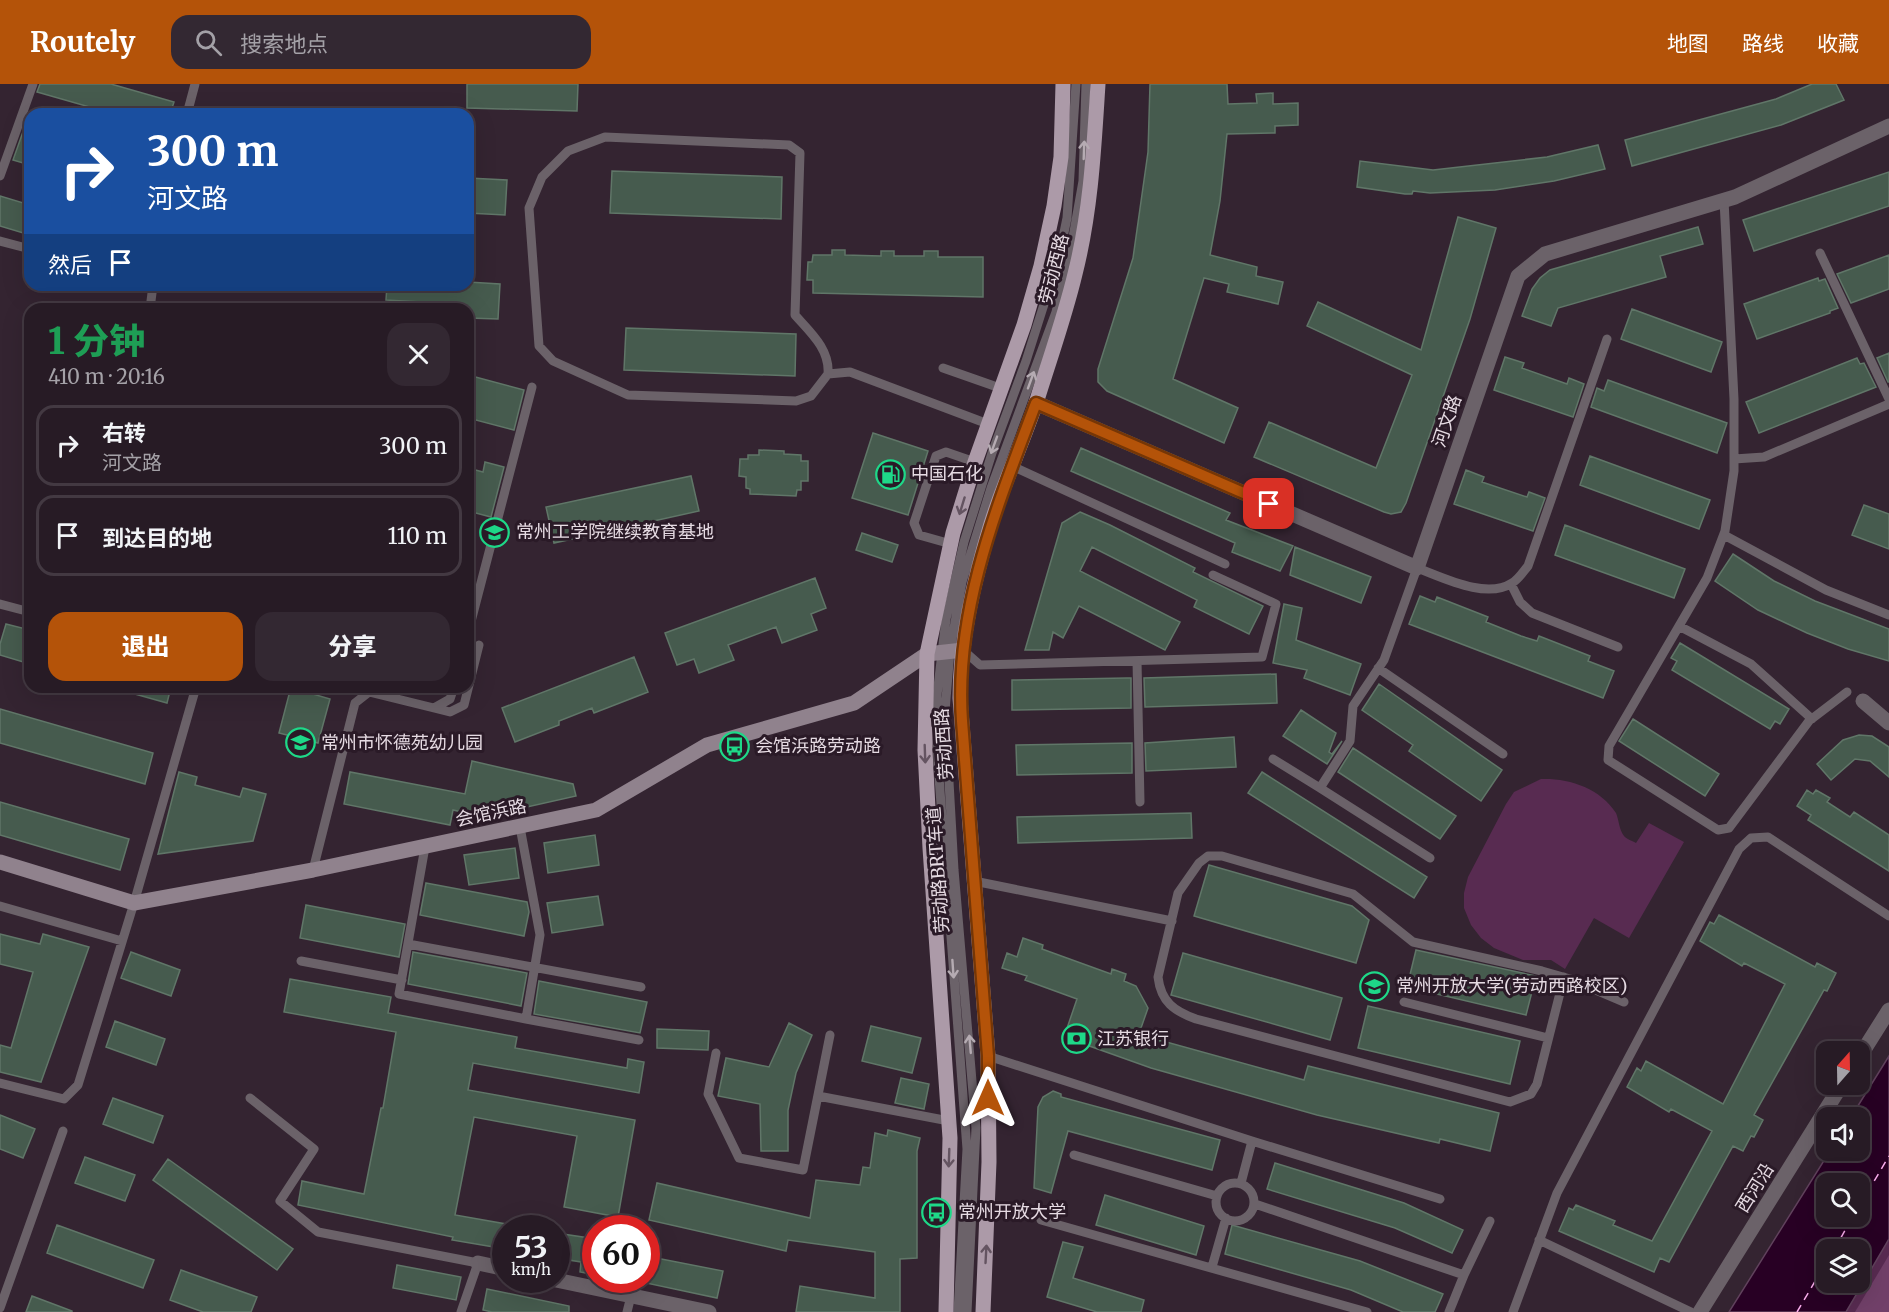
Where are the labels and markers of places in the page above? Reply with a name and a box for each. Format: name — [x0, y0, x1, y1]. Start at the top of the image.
fuel station icon: 中国石化 — [874, 458, 906, 490]
place label: 中国石化 — [911, 462, 983, 485]
pin — [1243, 478, 1294, 529]
school or university icon: 常州工学院继续教育基地 — [479, 516, 511, 548]
place label: 常州工学院继续教育基地 — [516, 520, 714, 543]
school or university icon: 常州市怀德苑幼儿园 — [284, 727, 316, 759]
bus stop icon: 会馆浜路劳动路 — [718, 730, 750, 762]
place label: 常州市怀德苑幼儿园 — [321, 731, 483, 754]
place label: 会馆浜路劳动路 — [755, 734, 881, 757]
school or university icon: 常州开放大学(劳动西路校区) — [1359, 970, 1391, 1002]
place label: 常州开放大学(劳动西路校区) — [1396, 974, 1627, 997]
bank icon: 江苏银行 — [1060, 1023, 1092, 1055]
place label: 江苏银行 — [1097, 1027, 1169, 1050]
bus stop icon: 常州开放大学 — [921, 1196, 953, 1228]
place label: 常州开放大学 — [958, 1200, 1066, 1223]

